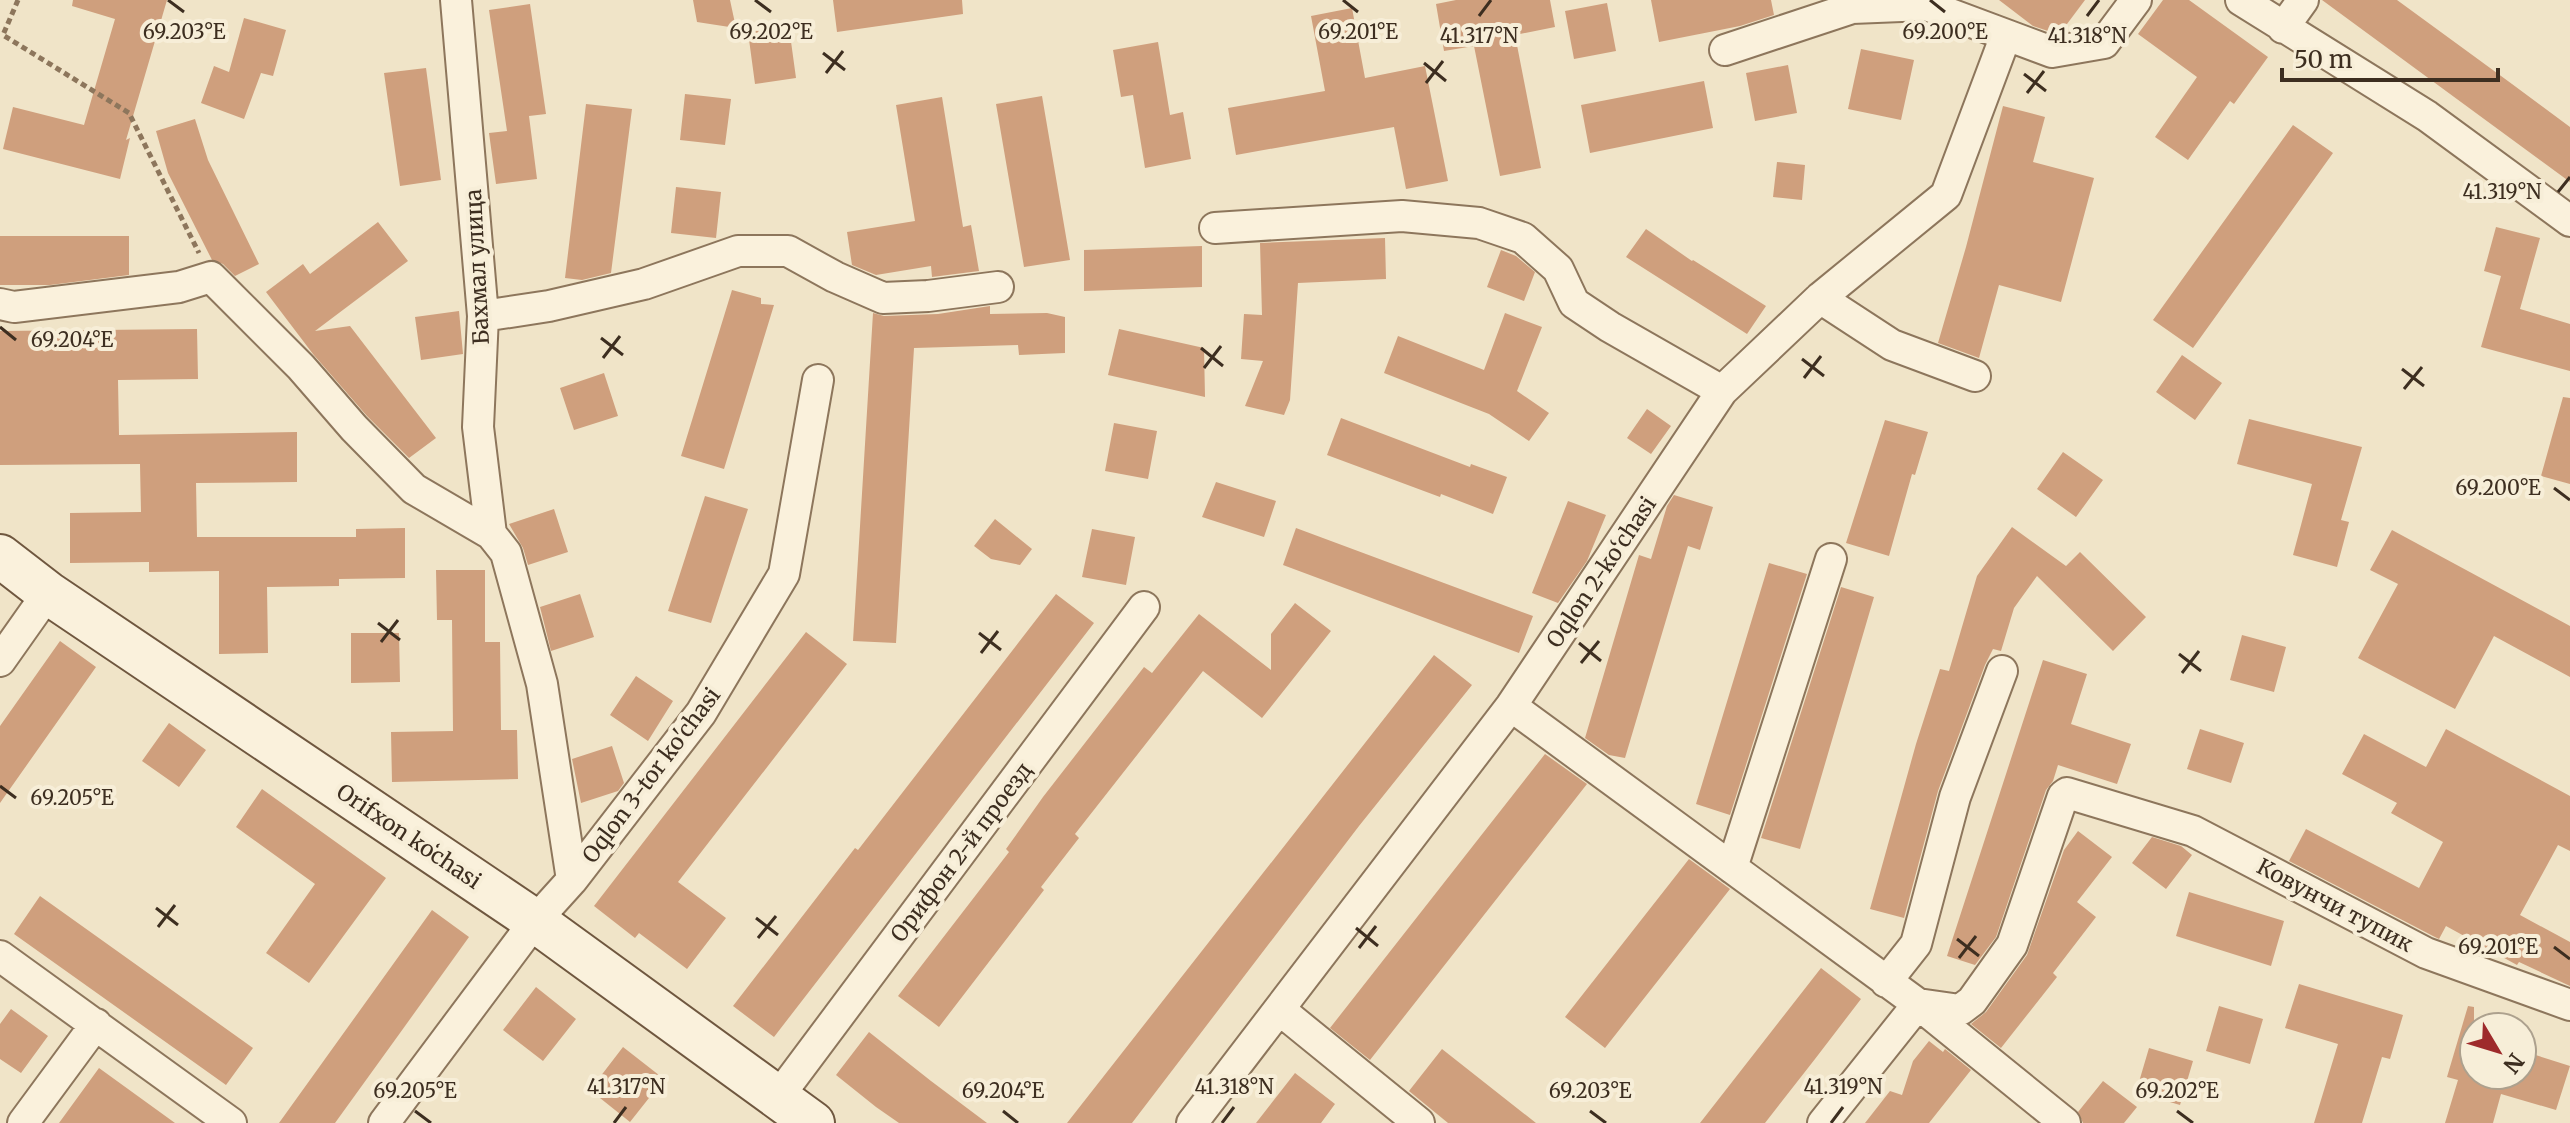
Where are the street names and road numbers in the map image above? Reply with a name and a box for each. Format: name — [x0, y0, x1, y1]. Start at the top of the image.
street label: Бахмал улица — [459, 188, 495, 346]
street label: Oqlon 2-ko‘chasi — [1540, 491, 1662, 653]
street label: Oqlon 3-tor ko'chasi — [576, 682, 726, 868]
street label: Орифон 2-й проезд — [884, 757, 1038, 947]
street label: Orifxon koʻchasi — [331, 777, 487, 895]
street label: Ковунчи тупик — [2252, 852, 2418, 958]

